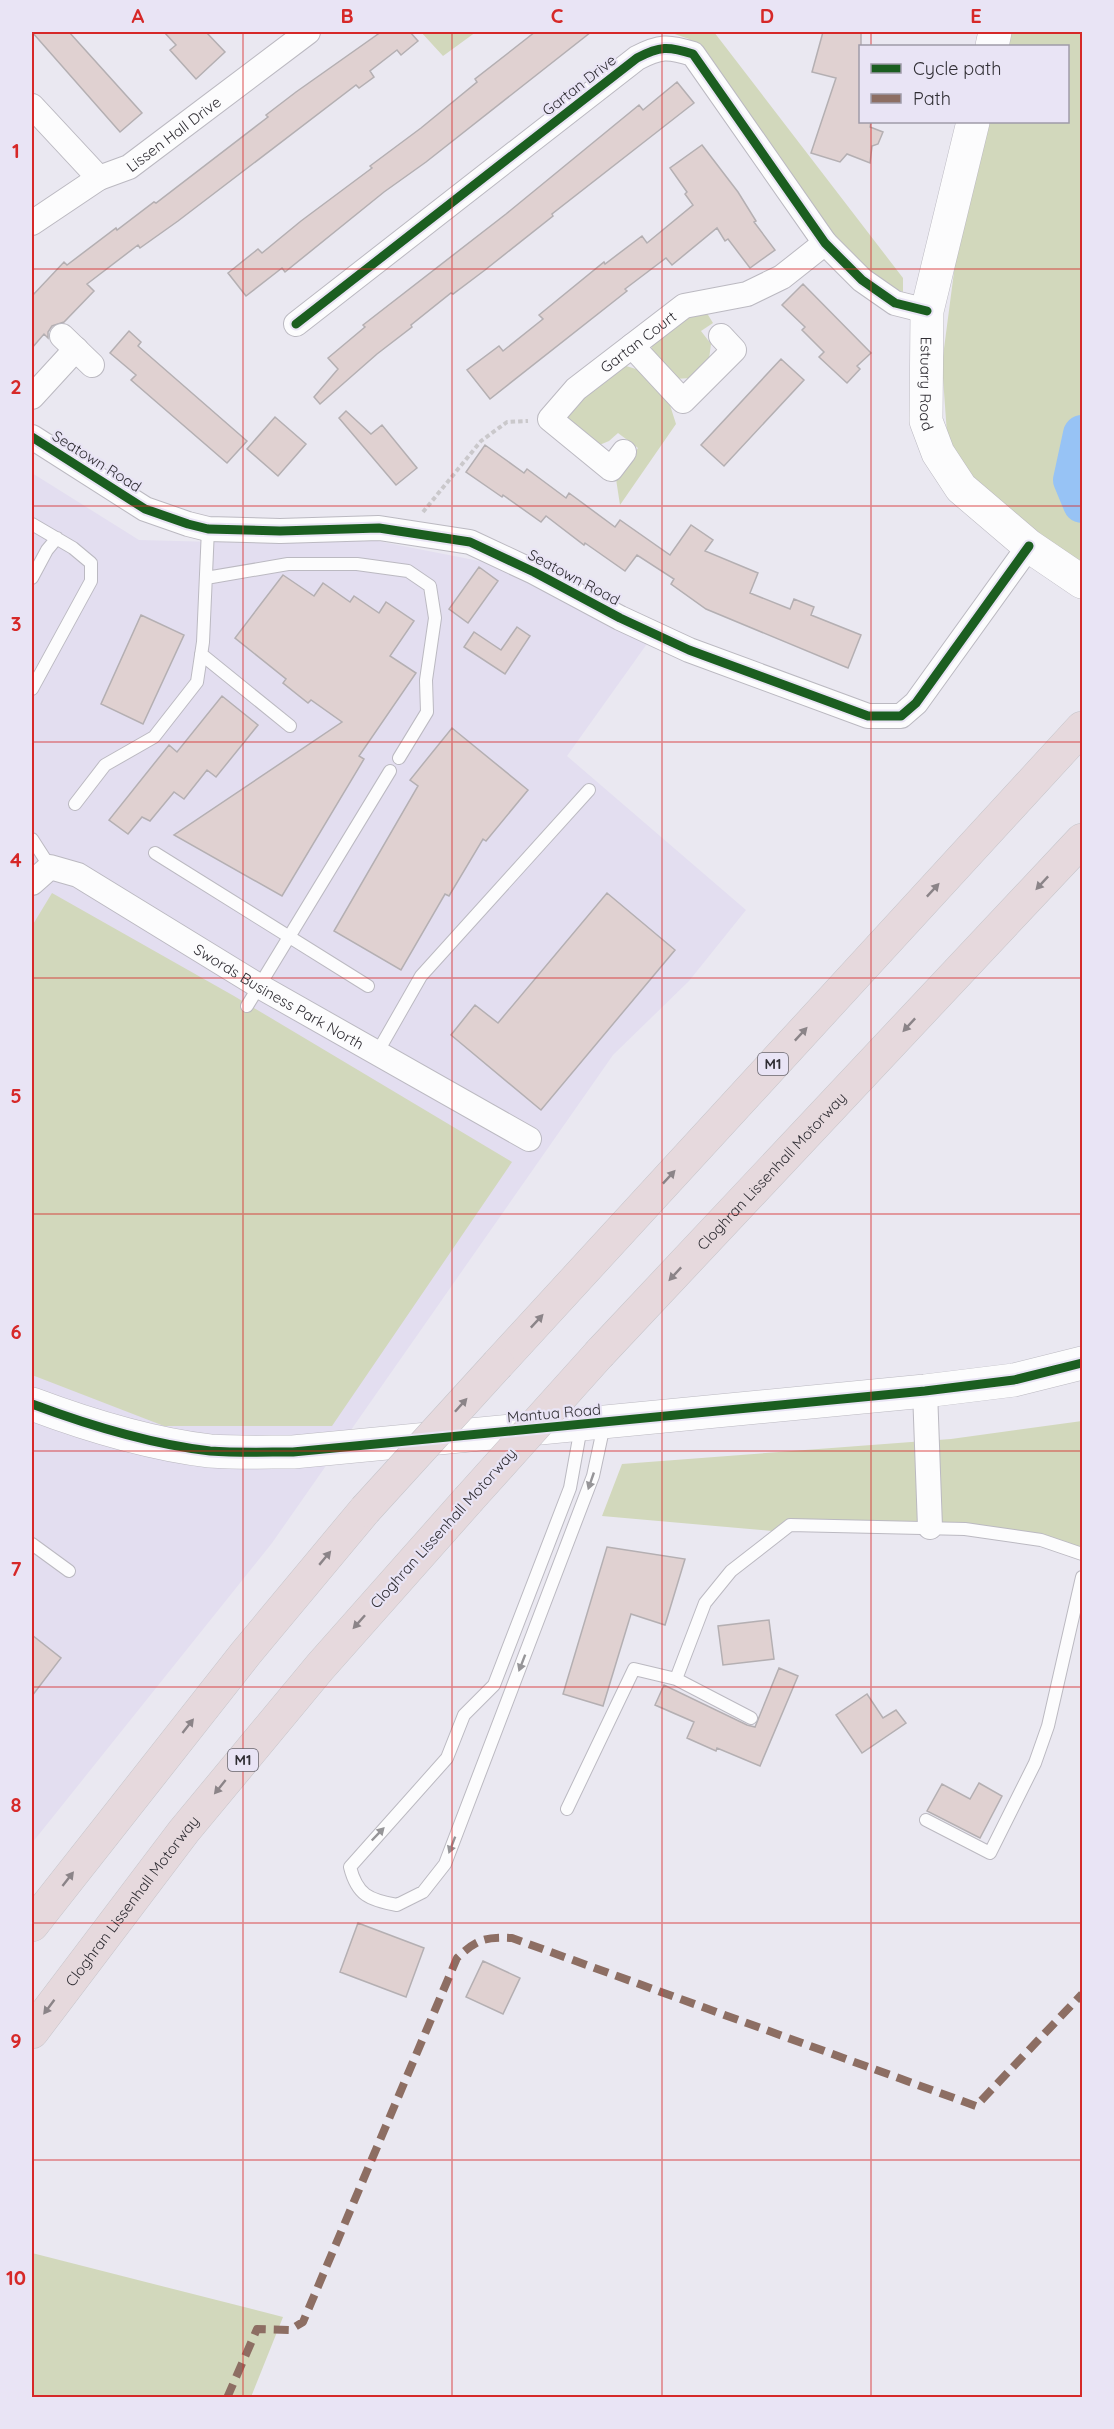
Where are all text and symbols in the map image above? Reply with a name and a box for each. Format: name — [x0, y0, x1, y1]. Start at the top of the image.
text: A — [132, 3, 145, 28]
text: B — [340, 3, 354, 28]
text: C — [551, 3, 564, 28]
text: D — [760, 3, 774, 28]
text: E — [970, 3, 982, 28]
legend — [859, 45, 1069, 123]
street label: Gartan Drive — [538, 50, 620, 120]
text: Cycle path — [913, 57, 1001, 80]
text: Path — [913, 87, 951, 110]
street label: Lissen Hall Drive — [122, 92, 224, 175]
text: 1 — [12, 138, 20, 163]
street label: Gartan Court — [596, 306, 680, 377]
street label: Estuary Road — [916, 336, 938, 433]
text: 2 — [10, 374, 22, 399]
street label: Seatown Road — [49, 426, 145, 496]
street label: Seatown Road — [525, 545, 623, 609]
text: 3 — [11, 611, 21, 636]
text: 4 — [10, 847, 22, 872]
one-way arrow — [1036, 875, 1050, 889]
one-way arrow — [926, 883, 939, 898]
street label: Swords Business Park North — [191, 939, 367, 1053]
one-way arrow — [902, 1017, 916, 1032]
one-way arrow — [794, 1026, 808, 1041]
road number: M1 — [758, 1053, 788, 1075]
text: 5 — [10, 1083, 22, 1108]
street label: Cloghran Lissenhall Motorway — [692, 1088, 850, 1254]
one-way arrow — [662, 1170, 676, 1185]
one-way arrow — [668, 1266, 682, 1280]
one-way arrow — [530, 1314, 544, 1328]
text: 6 — [10, 1319, 22, 1344]
one-way arrow — [454, 1398, 467, 1413]
street label: Mantua Road — [506, 1399, 602, 1427]
street label: Cloghran Lissenhall Motorway — [366, 1444, 520, 1612]
one-way arrow — [585, 1472, 595, 1490]
one-way arrow — [318, 1550, 331, 1566]
text: 7 — [11, 1556, 22, 1581]
one-way arrow — [353, 1614, 366, 1629]
one-way arrow — [516, 1654, 526, 1672]
one-way arrow — [182, 1718, 195, 1734]
road number: M1 — [228, 1749, 258, 1771]
one-way arrow — [214, 1779, 227, 1795]
text: 8 — [11, 1792, 22, 1817]
street label: Cloghran Lissenhall Motorway — [61, 1811, 203, 1990]
one-way arrow — [370, 1828, 384, 1842]
one-way arrow — [447, 1836, 456, 1854]
one-way arrow — [61, 1871, 74, 1887]
one-way arrow — [43, 1999, 55, 2015]
text: 9 — [10, 2028, 22, 2053]
text: 10 — [6, 2265, 26, 2290]

